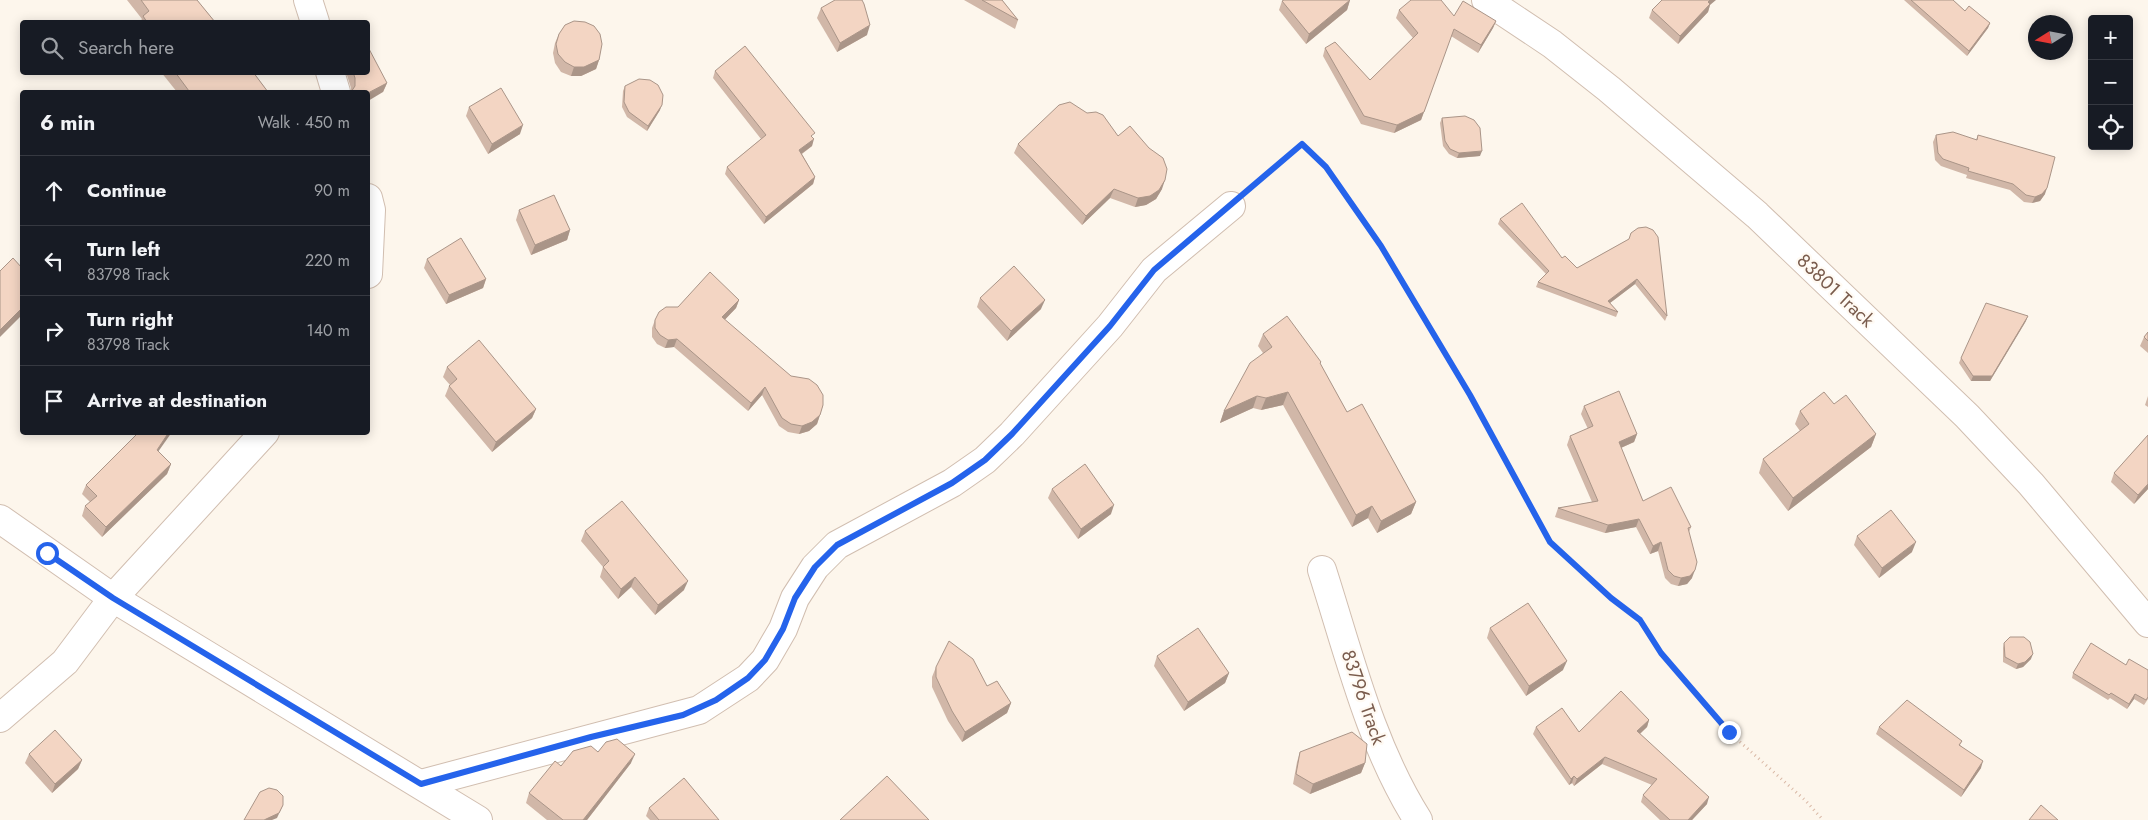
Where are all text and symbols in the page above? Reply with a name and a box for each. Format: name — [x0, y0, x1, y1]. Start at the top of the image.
north arrow — [2028, 15, 2073, 60]
map controls — [2088, 15, 2133, 150]
button: + — [2088, 15, 2133, 60]
search box — [20, 20, 370, 75]
icon: search — [38, 34, 66, 62]
text: Search here — [78, 34, 174, 61]
button: − — [2088, 60, 2133, 105]
button: locate — [2088, 105, 2133, 150]
text: 6 min — [40, 108, 95, 138]
text: Walk · 450 m — [258, 111, 350, 134]
icon: ahead — [40, 177, 68, 205]
text: Continue — [87, 177, 166, 204]
text: 90 m — [314, 179, 350, 202]
text: Turn left — [87, 236, 160, 263]
icon: left — [40, 247, 68, 275]
street label: 83801 Track — [1791, 247, 1881, 334]
text: 220 m — [305, 249, 350, 272]
text: 83798 Track — [87, 263, 169, 286]
text: Turn right — [87, 306, 173, 333]
icon: right — [40, 317, 68, 345]
text: 140 m — [307, 319, 350, 342]
text: 83798 Track — [87, 333, 169, 356]
icon: arrive — [40, 387, 68, 415]
text: Arrive at destination — [87, 387, 267, 414]
route start — [36, 542, 59, 565]
street label: 83796 Track — [1335, 646, 1393, 749]
route end — [1718, 721, 1741, 744]

